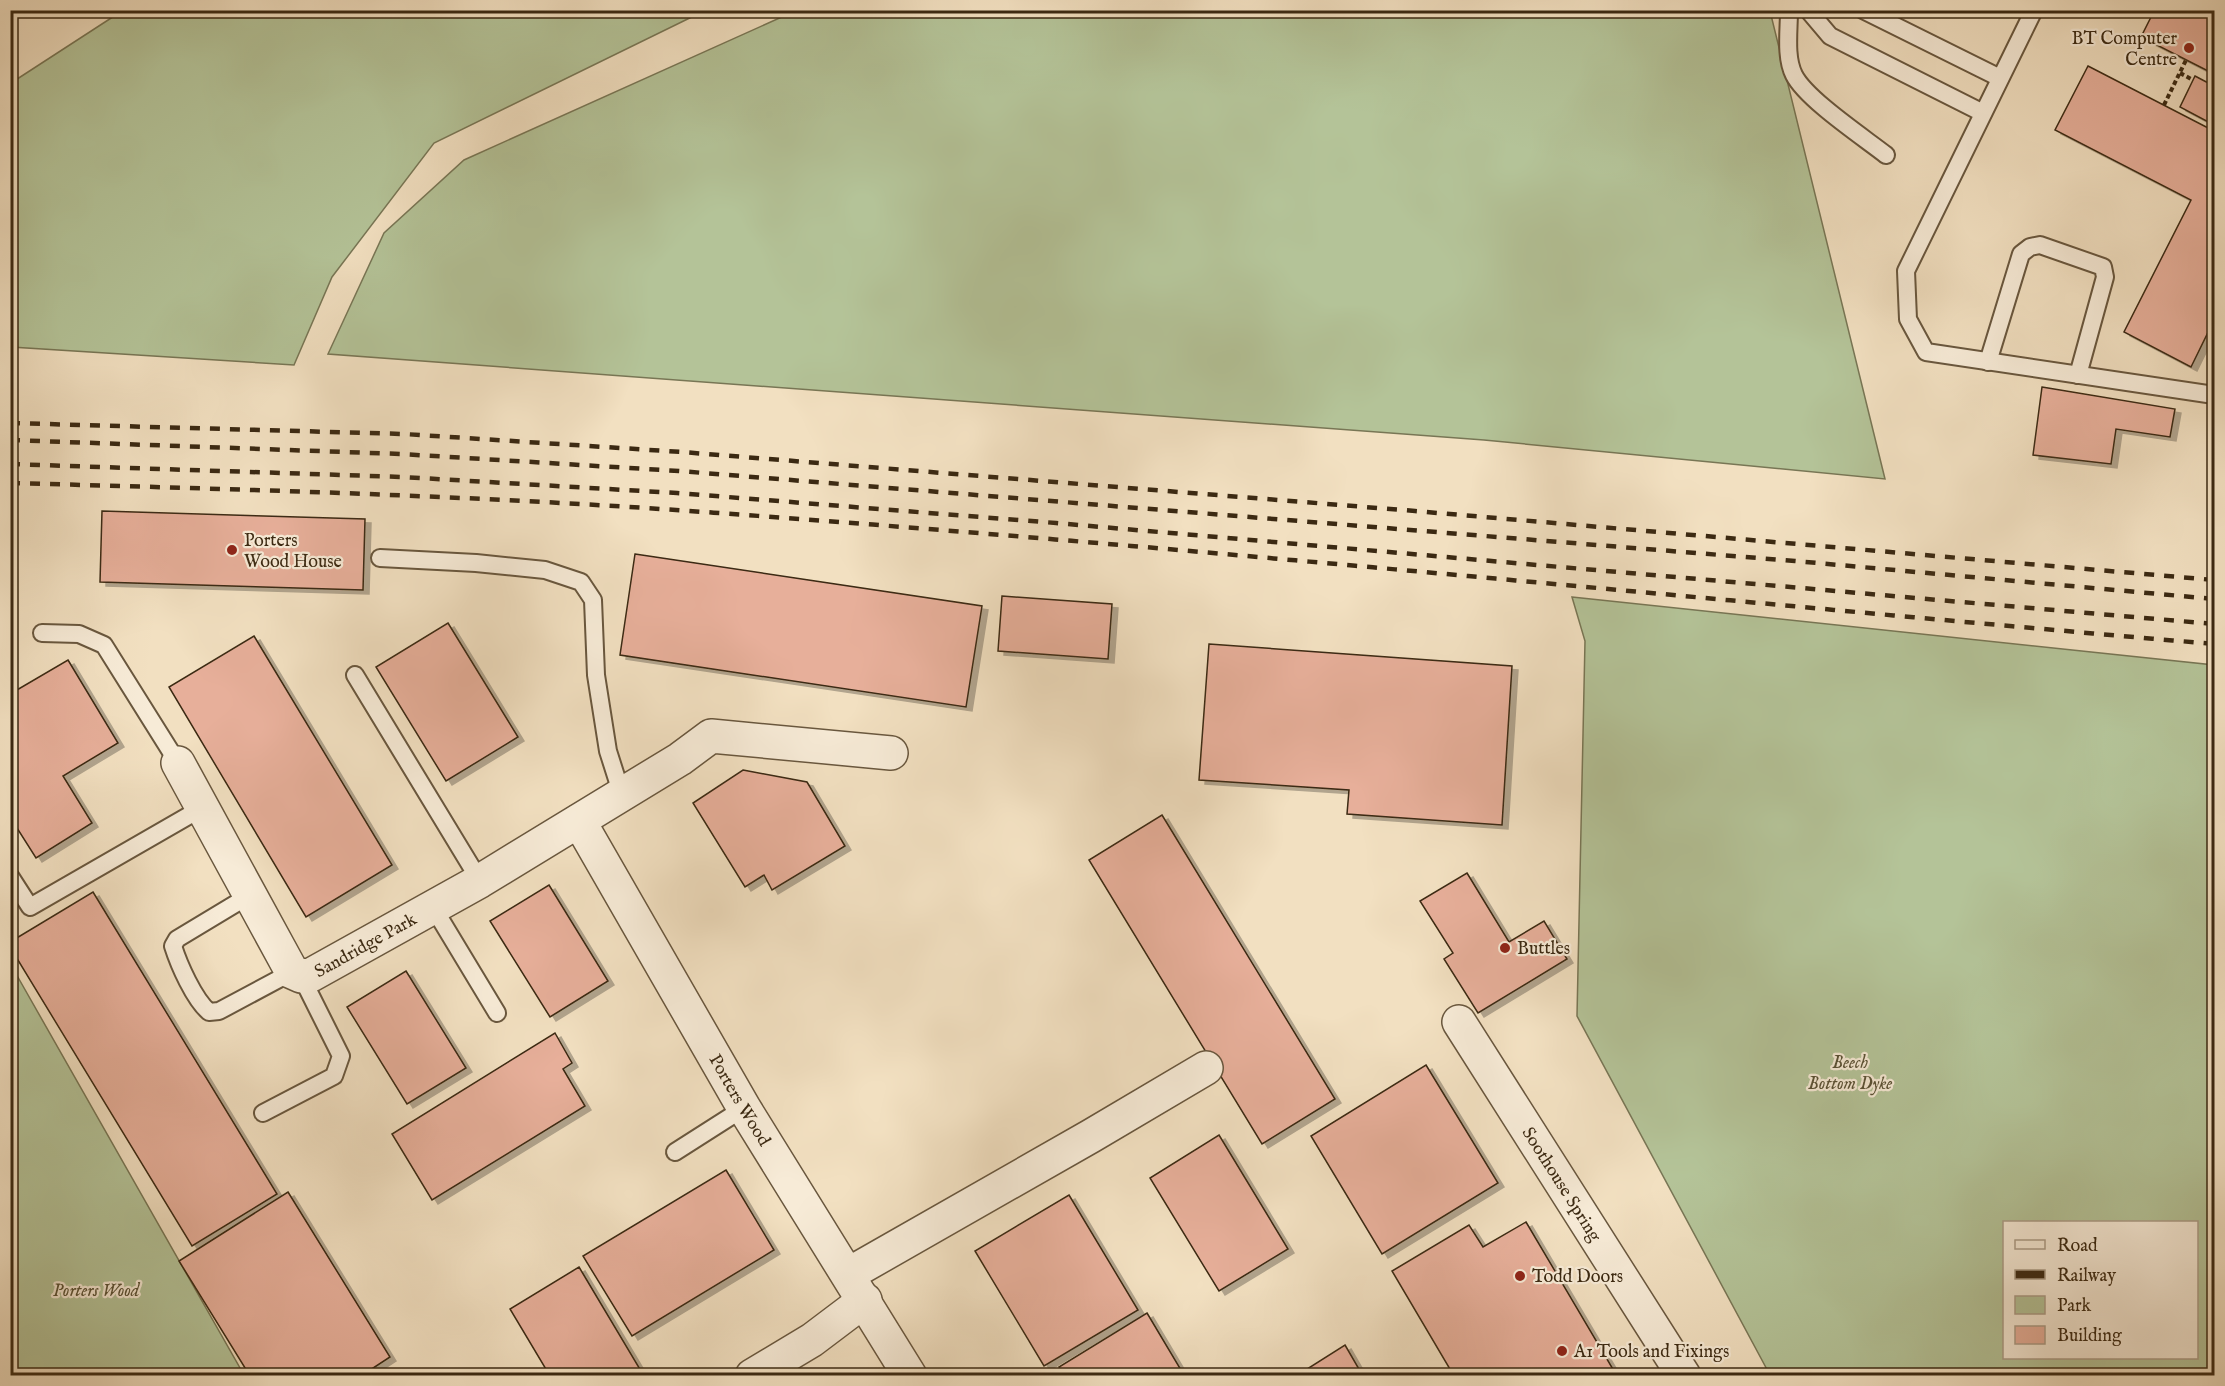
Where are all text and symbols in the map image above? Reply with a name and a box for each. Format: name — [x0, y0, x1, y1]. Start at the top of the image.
place label: BT Computer Centre — [2072, 28, 2177, 72]
marker: BT Computer Centre — [2182, 41, 2196, 55]
place label: Porters Wood House — [244, 530, 342, 574]
marker: Porters Wood House — [225, 543, 239, 557]
street label: Sandridge Park — [311, 908, 421, 984]
place label: Buttles — [1517, 938, 1570, 961]
marker: Buttles — [1498, 941, 1512, 955]
street label: Porters Wood — [703, 1051, 775, 1151]
park label: Beech Bottom Dyke — [1808, 1052, 1892, 1096]
street label: Soothouse Spring — [1516, 1123, 1606, 1247]
legend — [2003, 1221, 2198, 1359]
text: Road — [2057, 1235, 2098, 1258]
text: Railway — [2057, 1265, 2116, 1288]
place label: Todd Doors — [1532, 1266, 1623, 1289]
marker: Todd Doors — [1513, 1269, 1527, 1283]
park label: Porters Wood — [53, 1280, 141, 1303]
text: Park — [2057, 1295, 2092, 1318]
text: Building — [2057, 1325, 2122, 1348]
place label: A1 Tools and Fixings — [1573, 1341, 1729, 1364]
marker: A1 Tools and Fixings — [1555, 1344, 1569, 1358]

